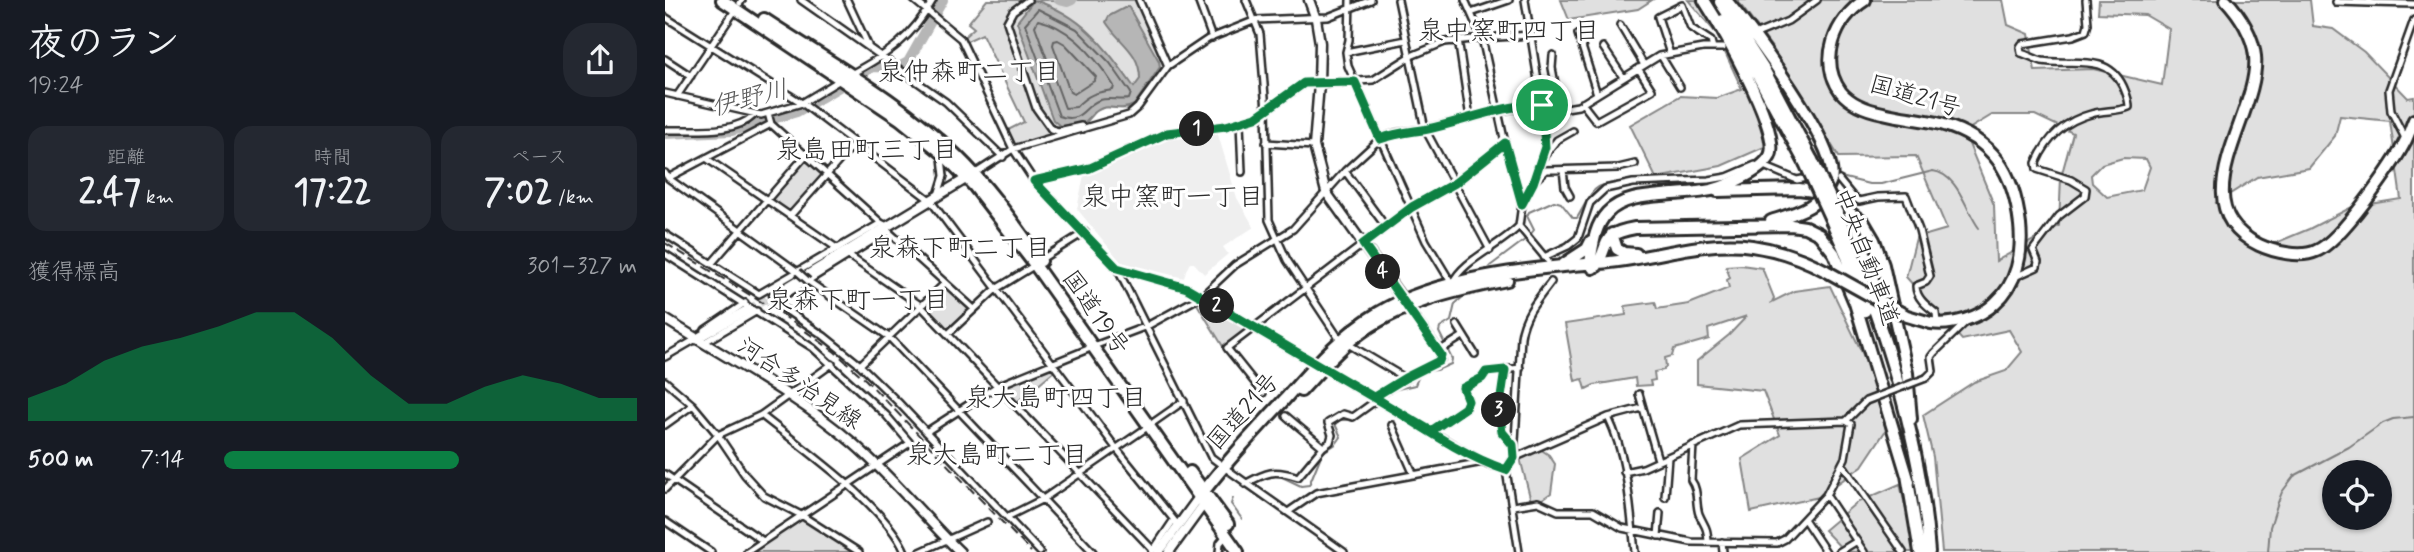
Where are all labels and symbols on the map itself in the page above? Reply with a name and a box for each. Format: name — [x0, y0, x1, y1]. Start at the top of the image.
district label: 泉中窯町四丁目 — [1418, 15, 1600, 49]
district label: 泉仲森町二丁目 — [878, 56, 1060, 90]
street label: 国道21号 — [1866, 69, 1964, 125]
water label: 伊野川 — [708, 73, 792, 125]
pin — [1512, 75, 1572, 135]
pin: 1 — [1179, 111, 1215, 146]
district label: 泉島田町三丁目 — [776, 134, 958, 168]
district label: 泉中窯町一丁目 — [1082, 181, 1264, 215]
street label: 中央自動車道 — [1825, 184, 1905, 330]
district label: 泉森下町二丁目 — [869, 232, 1051, 266]
pin: 4 — [1365, 254, 1401, 290]
street label: 国道19号 — [1054, 264, 1136, 362]
district label: 泉森下町一丁目 — [767, 284, 949, 318]
pin: 2 — [1199, 288, 1235, 324]
street label: 河合多治見線 — [731, 331, 867, 437]
street label: 国道21号 — [1201, 367, 1287, 457]
district label: 泉大島町四丁目 — [965, 382, 1147, 416]
pin: 3 — [1481, 392, 1517, 428]
district label: 泉大島町二丁目 — [906, 439, 1088, 473]

